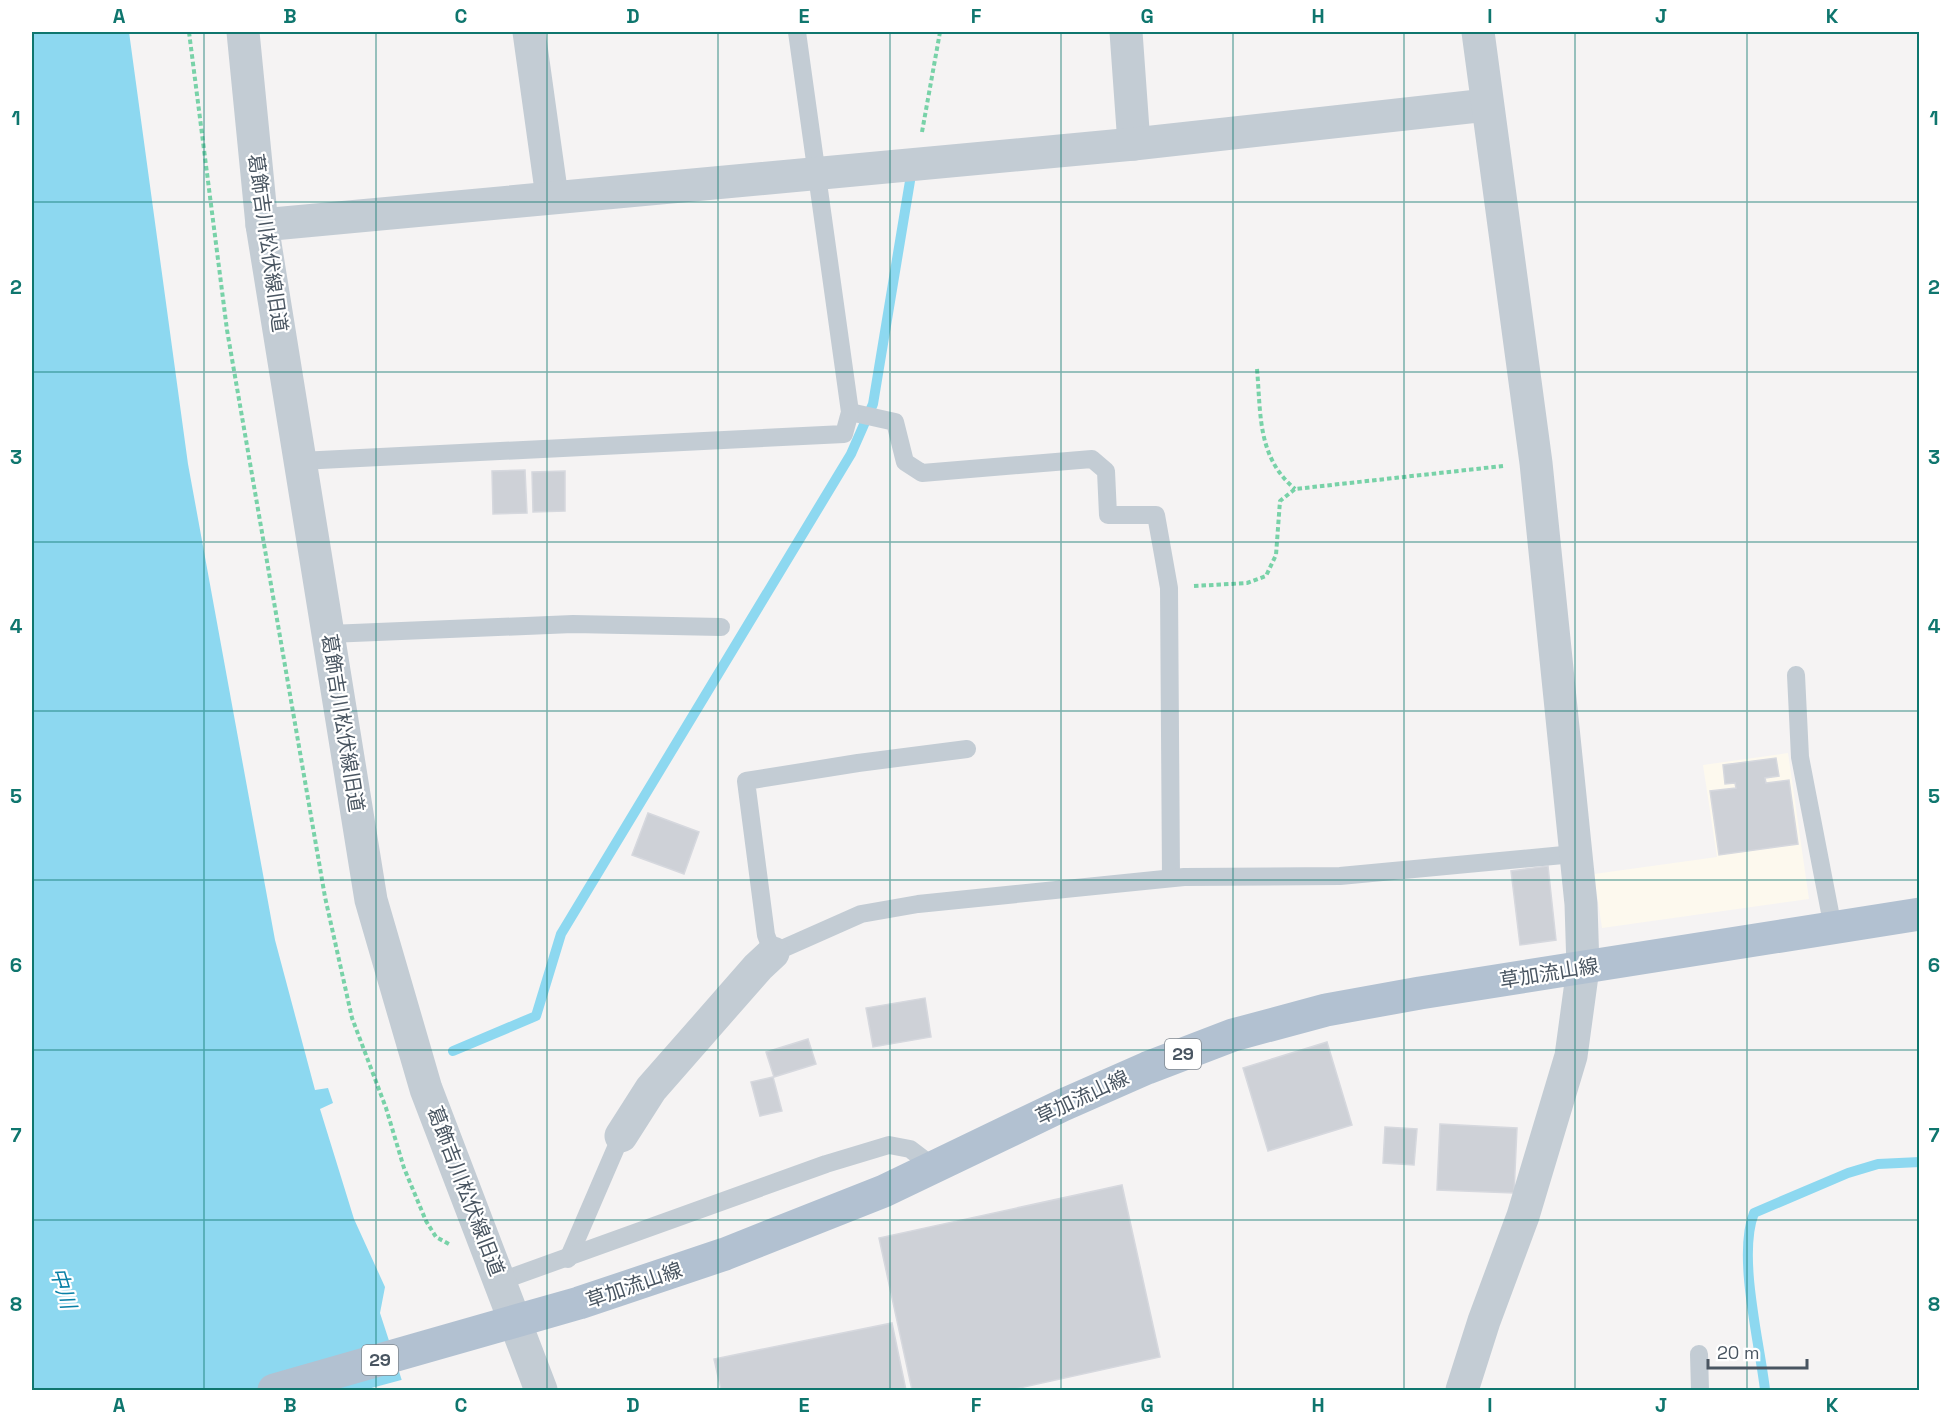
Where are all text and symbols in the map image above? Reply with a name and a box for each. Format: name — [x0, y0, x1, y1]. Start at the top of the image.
text: A — [113, 3, 126, 29]
text: B — [283, 3, 297, 29]
text: C — [455, 3, 468, 29]
text: D — [626, 3, 640, 29]
text: E — [798, 3, 810, 29]
text: F — [971, 3, 982, 29]
text: G — [1140, 3, 1154, 29]
text: H — [1311, 3, 1325, 29]
text: I — [1487, 3, 1493, 29]
text: J — [1655, 3, 1667, 29]
text: K — [1826, 3, 1839, 29]
text: 1 — [11, 105, 21, 131]
text: 1 — [1929, 105, 1939, 131]
street label: 葛飾吉川松伏線旧道 — [243, 152, 293, 334]
text: 2 — [10, 274, 22, 300]
text: 2 — [1928, 274, 1940, 300]
text: 3 — [10, 444, 22, 470]
text: 3 — [1928, 444, 1940, 470]
text: 4 — [10, 613, 23, 639]
text: 4 — [1928, 613, 1941, 639]
street label: 葛飾吉川松伏線旧道 — [316, 632, 370, 814]
text: 5 — [10, 783, 22, 809]
text: 5 — [1928, 783, 1940, 809]
text: 6 — [10, 952, 22, 978]
street label: 草加流山線 — [1498, 952, 1600, 994]
text: 6 — [1928, 952, 1940, 978]
road number: 29 — [1165, 1039, 1201, 1069]
street label: 草加流山線 — [1031, 1064, 1133, 1130]
street label: 葛飾吉川松伏線旧道 — [422, 1102, 510, 1280]
text: 7 — [10, 1122, 22, 1148]
text: 7 — [1928, 1122, 1940, 1148]
street label: 草加流山線 — [582, 1256, 686, 1314]
water label: 中川 — [44, 1264, 83, 1314]
text: 8 — [10, 1291, 22, 1317]
text: 8 — [1928, 1291, 1940, 1317]
scale bar — [1708, 1332, 1807, 1370]
text: 20 m — [1717, 1341, 1760, 1364]
road number: 29 — [362, 1345, 398, 1375]
text: A — [113, 1392, 126, 1418]
text: B — [283, 1392, 297, 1418]
text: C — [455, 1392, 468, 1418]
text: D — [626, 1392, 640, 1418]
text: E — [798, 1392, 810, 1418]
text: F — [971, 1392, 982, 1418]
text: G — [1140, 1392, 1154, 1418]
text: H — [1311, 1392, 1325, 1418]
text: I — [1487, 1392, 1493, 1418]
text: J — [1655, 1392, 1667, 1418]
text: K — [1826, 1392, 1839, 1418]

